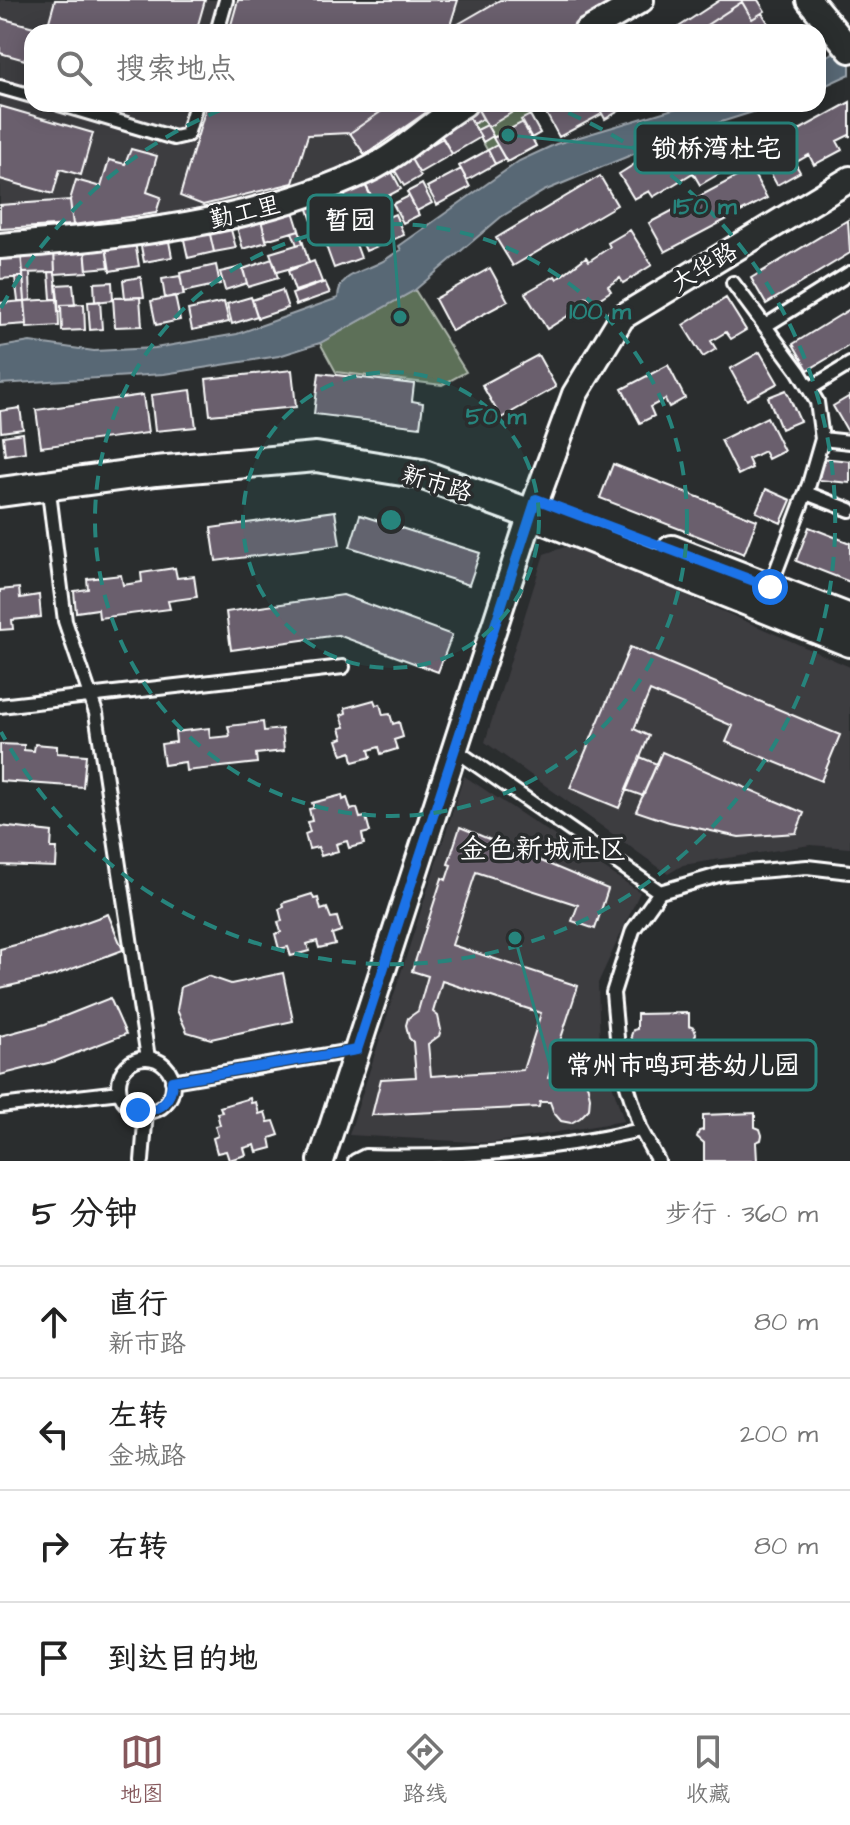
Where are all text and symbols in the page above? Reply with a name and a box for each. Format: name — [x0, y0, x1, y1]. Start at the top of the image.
search box — [24, 24, 826, 112]
icon: search — [52, 46, 96, 90]
text: 搜索地点 — [116, 48, 236, 90]
callout: 锁桥湾杜宅 — [635, 123, 797, 173]
text: 锁桥湾杜宅 — [651, 131, 781, 167]
street label: 勤工里 — [206, 188, 284, 238]
text: 150 m — [673, 190, 737, 224]
callout: 暂园 — [308, 195, 392, 245]
text: 暂园 — [324, 203, 376, 239]
street label: 大华路 — [665, 235, 744, 301]
text: 100 m — [569, 295, 631, 329]
text: 50 m — [466, 400, 527, 434]
street label: 新市路 — [397, 457, 476, 511]
centre of rings — [377, 506, 405, 534]
route start — [752, 569, 788, 605]
district label: 金色新城社区 — [459, 830, 627, 869]
callout: 常州市鸣珂巷幼儿园 — [550, 1040, 816, 1090]
text: 常州市鸣珂巷幼儿园 — [566, 1048, 800, 1084]
route end — [120, 1092, 156, 1128]
text: 5 分钟 — [32, 1190, 138, 1238]
text: 步行 · 360 m — [665, 1196, 818, 1232]
text: 直行 — [108, 1283, 168, 1325]
icon: ahead — [32, 1300, 76, 1344]
text: 80 m — [754, 1304, 818, 1340]
text: 新市路 — [108, 1326, 186, 1362]
text: 左转 — [108, 1395, 168, 1437]
icon: left — [32, 1412, 76, 1456]
text: 200 m — [740, 1416, 818, 1452]
text: 金城路 — [108, 1438, 186, 1474]
icon: right — [32, 1524, 76, 1568]
text: 右转 — [108, 1526, 168, 1568]
text: 80 m — [754, 1528, 818, 1564]
icon: arrive — [32, 1636, 76, 1680]
text: 到达目的地 — [108, 1638, 258, 1680]
tab: 地图 — [120, 1730, 164, 1810]
tab: 路线 — [403, 1730, 447, 1810]
tab: 收藏 — [686, 1730, 730, 1810]

